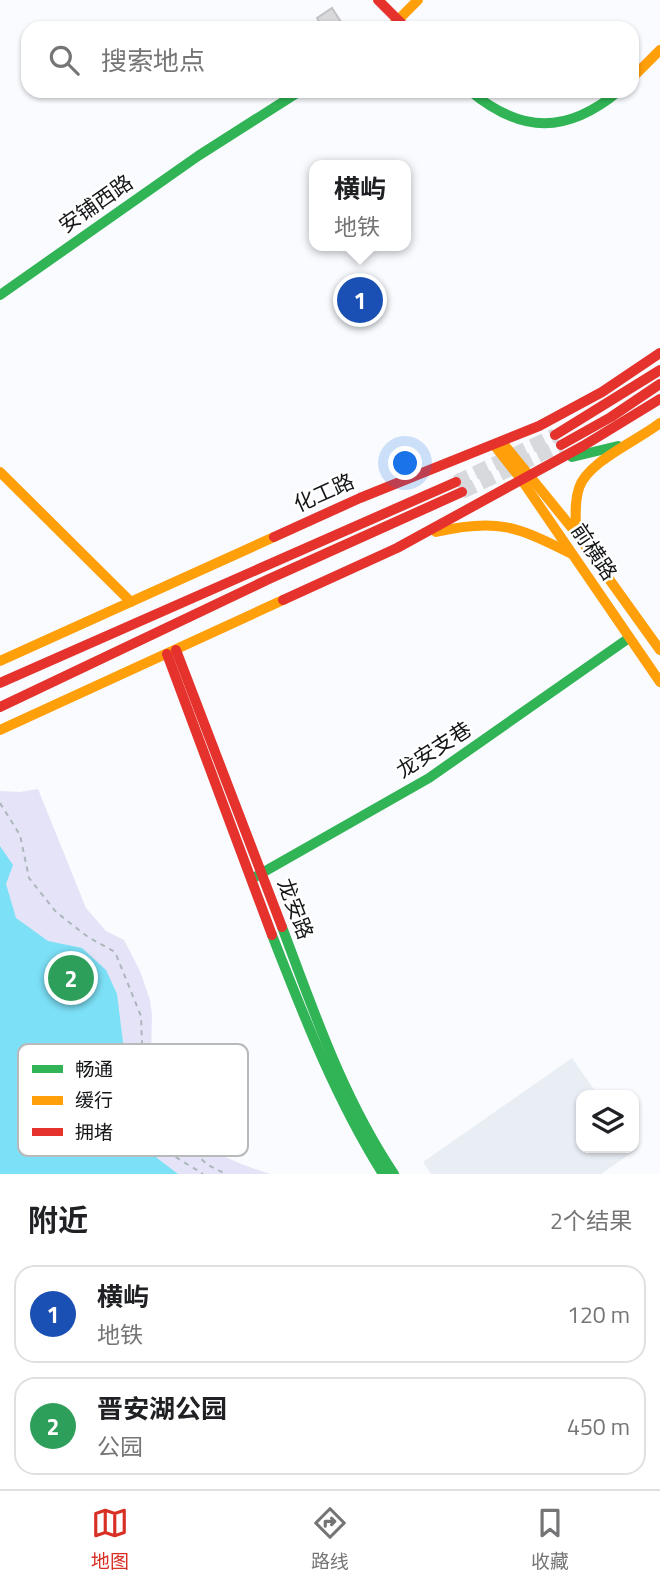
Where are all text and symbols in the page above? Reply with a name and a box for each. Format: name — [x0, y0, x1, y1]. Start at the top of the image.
search box — [21, 21, 639, 98]
icon: search — [45, 41, 83, 79]
text: 搜索地点 — [101, 41, 205, 80]
popup — [309, 160, 411, 251]
street label: 安铺西路 — [52, 166, 139, 240]
text: 横屿 — [334, 169, 386, 208]
text: 地铁 — [334, 209, 380, 244]
pin: 1 — [337, 274, 383, 326]
your location — [388, 446, 422, 480]
street label: 化工路 — [288, 465, 359, 520]
street label: 前横路 — [564, 516, 626, 587]
street label: 龙安支巷 — [390, 713, 477, 785]
street label: 龙安路 — [270, 873, 322, 944]
pin: 2 — [48, 952, 94, 1004]
legend — [18, 1044, 248, 1156]
text: 畅通 — [75, 1054, 113, 1083]
text: 缓行 — [75, 1085, 113, 1114]
map controls — [576, 1090, 639, 1153]
button: layers — [576, 1090, 639, 1153]
text: 拥堵 — [75, 1117, 113, 1146]
text: 附近 — [28, 1197, 88, 1243]
text: 2个结果 — [550, 1203, 632, 1238]
text: 横屿 — [97, 1277, 149, 1316]
text: 1 — [47, 1297, 59, 1332]
text: 120 m — [567, 1297, 630, 1332]
text: 地铁 — [97, 1317, 143, 1352]
text: 晋安湖公园 — [97, 1389, 227, 1428]
text: 2 — [47, 1409, 59, 1444]
text: 450 m — [567, 1409, 630, 1444]
text: 公园 — [97, 1429, 143, 1464]
tab: 地图 — [91, 1504, 129, 1575]
tab: 路线 — [311, 1504, 349, 1575]
tab: 收藏 — [531, 1504, 569, 1575]

